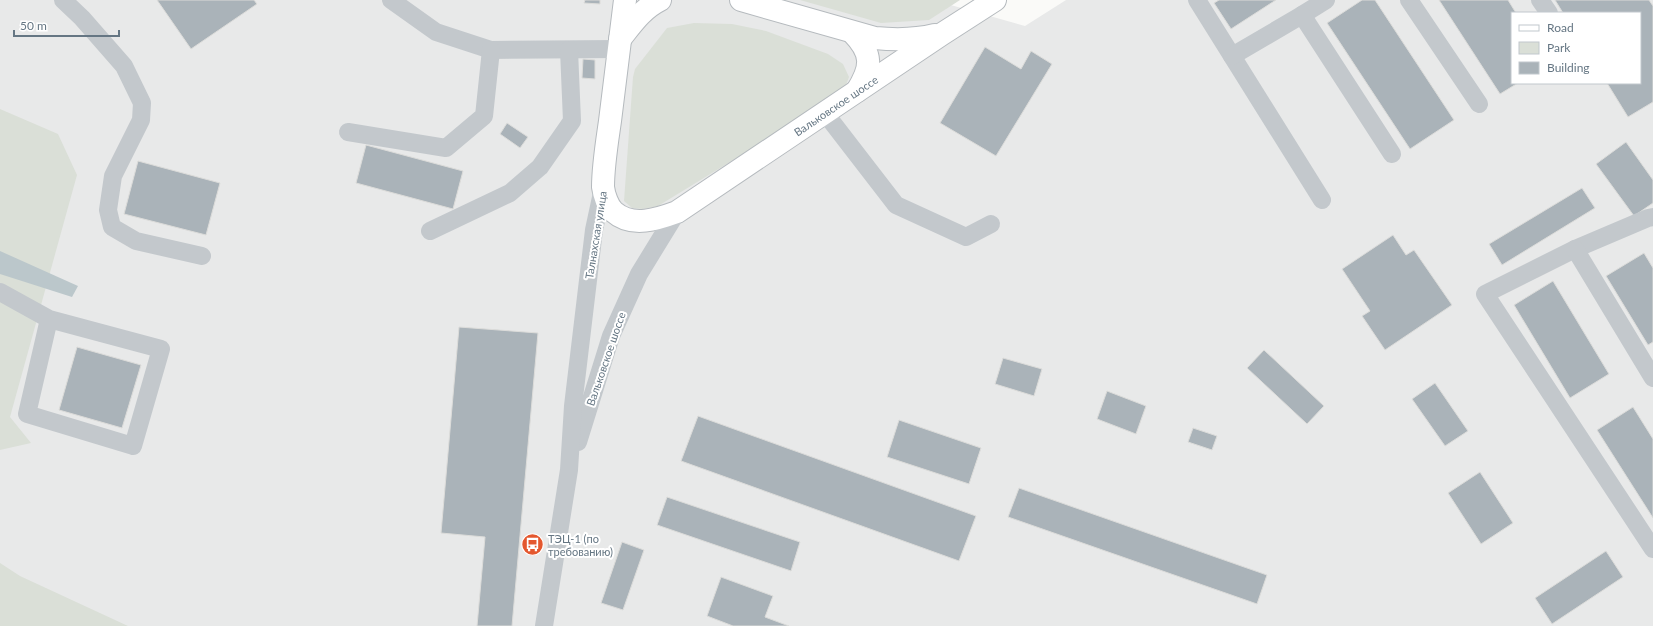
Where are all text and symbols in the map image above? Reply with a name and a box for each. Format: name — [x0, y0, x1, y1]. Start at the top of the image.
scale bar — [14, 12, 119, 38]
legend — [1511, 12, 1641, 84]
text: 50 m — [20, 18, 47, 33]
text: Road — [1547, 20, 1574, 35]
text: Park — [1547, 40, 1571, 55]
text: Building — [1547, 60, 1590, 75]
street label: Вальковское шоссе — [791, 73, 880, 138]
street label: Талнахская улица — [582, 190, 609, 280]
street label: Вальковское шоссе — [583, 310, 628, 407]
bus stop icon: ТЭЦ-1 (по требованию) — [519, 532, 545, 558]
place label: ТЭЦ-1 (по требованию) — [548, 532, 613, 558]

